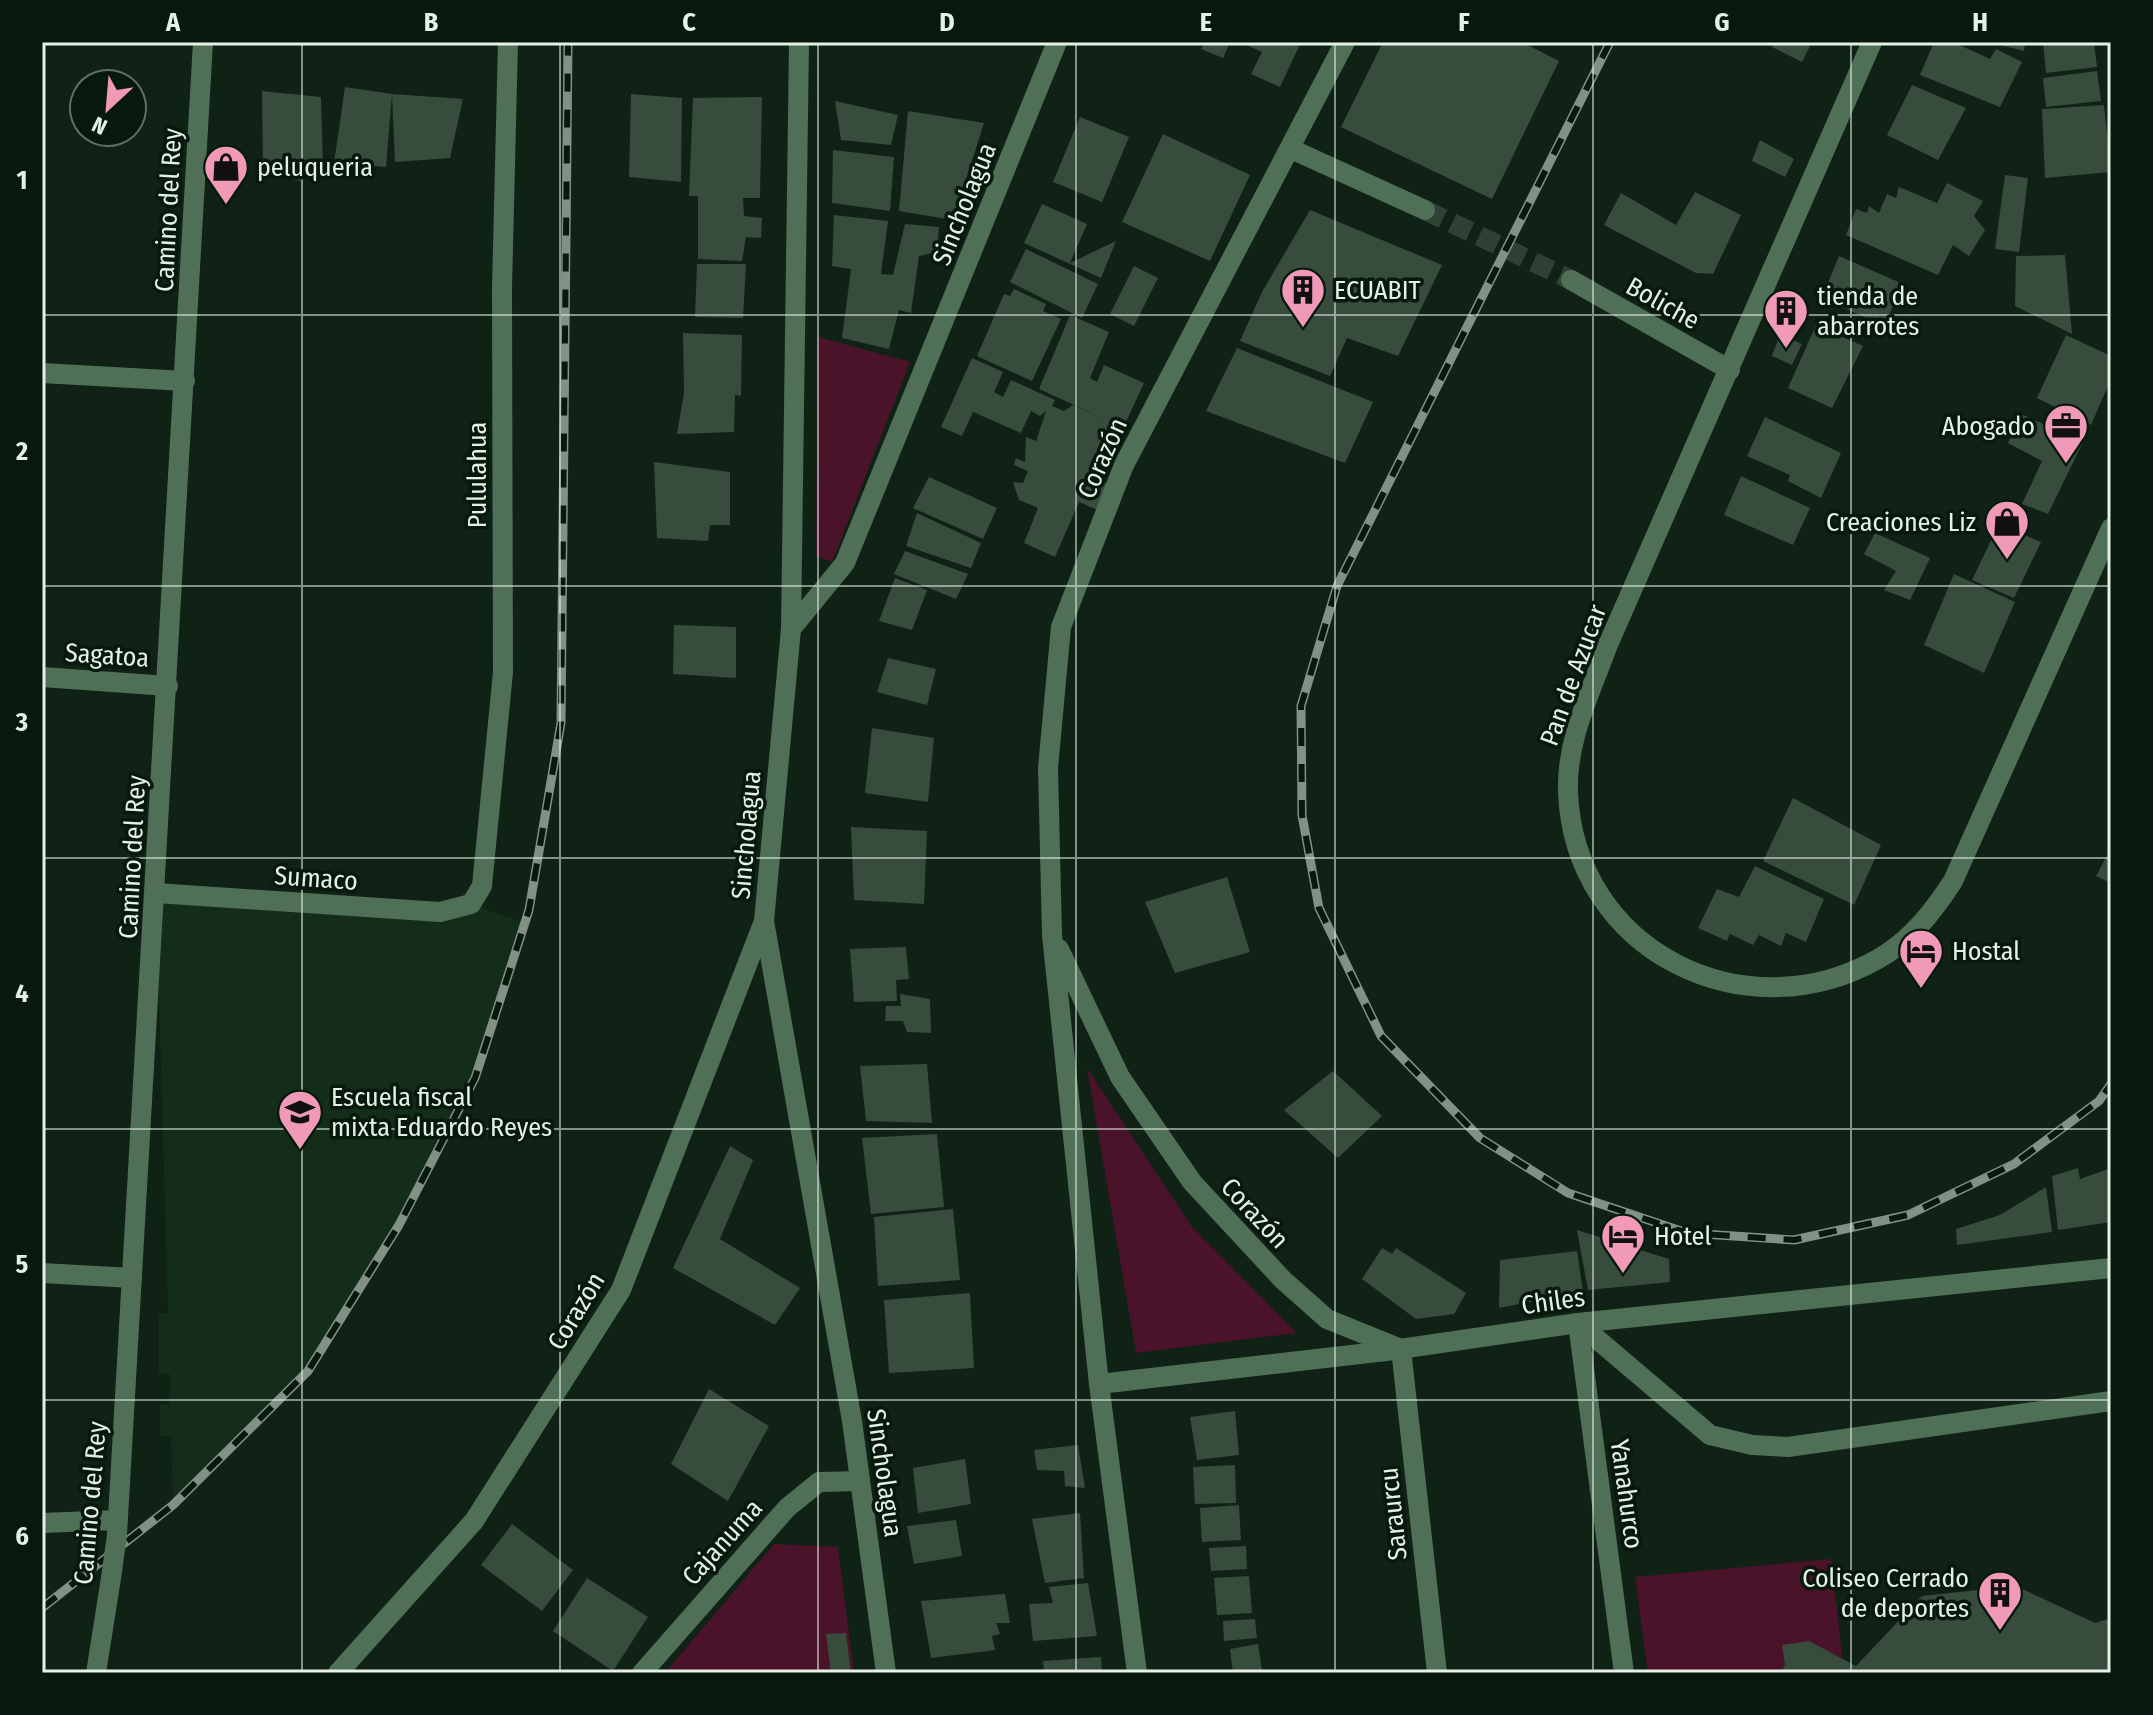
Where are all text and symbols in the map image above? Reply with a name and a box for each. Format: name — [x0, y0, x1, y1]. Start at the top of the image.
text: A — [165, 7, 181, 38]
text: B — [424, 7, 439, 38]
text: C — [682, 7, 696, 38]
text: D — [939, 7, 955, 38]
text: E — [1200, 7, 1212, 38]
text: F — [1458, 7, 1470, 38]
text: G — [1714, 7, 1730, 38]
text: H — [1972, 7, 1988, 38]
north arrow — [68, 68, 148, 148]
text: N — [88, 111, 111, 141]
street label: Camino del Rey — [149, 127, 188, 293]
street label: Sincholagua — [926, 138, 1003, 270]
shop icon: peluqueria — [202, 143, 250, 206]
place label: peluqueria — [257, 152, 373, 183]
text: 1 — [17, 165, 28, 196]
building icon: ECUABIT — [1279, 266, 1327, 329]
street label: Boliche — [1621, 271, 1705, 336]
place label: ECUABIT — [1334, 275, 1421, 306]
place label: tienda de abarrotes — [1817, 281, 1919, 342]
building icon: tienda de abarrotes — [1762, 287, 1810, 350]
office icon: Abogado — [2042, 402, 2090, 465]
place label: Abogado — [1942, 411, 2035, 442]
street label: Corazón — [1071, 413, 1134, 503]
street label: Pululahua — [462, 422, 493, 528]
text: 2 — [15, 436, 28, 467]
shop icon: Creaciones Liz — [1983, 498, 2031, 561]
place label: Creaciones Liz — [1826, 507, 1976, 538]
street label: Pan de Azucar — [1534, 600, 1613, 750]
street label: Sagatoa — [64, 637, 150, 674]
text: 3 — [15, 707, 28, 738]
street label: Sincholagua — [725, 769, 768, 901]
street label: Camino del Rey — [113, 774, 152, 940]
street label: Sumaco — [273, 860, 359, 897]
hotel icon: Hostal — [1897, 927, 1945, 990]
place label: Hostal — [1952, 936, 2020, 967]
text: 4 — [15, 978, 29, 1009]
place label: Escuela fiscal mixta Eduardo Reyes — [331, 1082, 552, 1143]
school or university icon: Escuela fiscal mixta Eduardo Reyes — [276, 1088, 324, 1151]
street label: Corazón — [1214, 1172, 1295, 1255]
hotel icon: Hotel — [1599, 1212, 1647, 1275]
place label: Hotel — [1654, 1221, 1711, 1252]
text: 5 — [16, 1249, 29, 1280]
street label: Corazón — [541, 1267, 612, 1356]
street label: Chiles — [1519, 1282, 1587, 1321]
street label: Sincholagua — [860, 1407, 909, 1539]
street label: Camino del Rey — [68, 1420, 113, 1586]
street label: Yanahurco — [1603, 1437, 1650, 1551]
street label: Saraurcu — [1373, 1466, 1414, 1562]
street label: Cajanuma — [676, 1493, 769, 1592]
text: 6 — [15, 1521, 29, 1552]
place label: Coliseo Cerrado de deportes — [1802, 1563, 1969, 1624]
building icon: Coliseo Cerrado de deportes — [1976, 1569, 2024, 1632]

